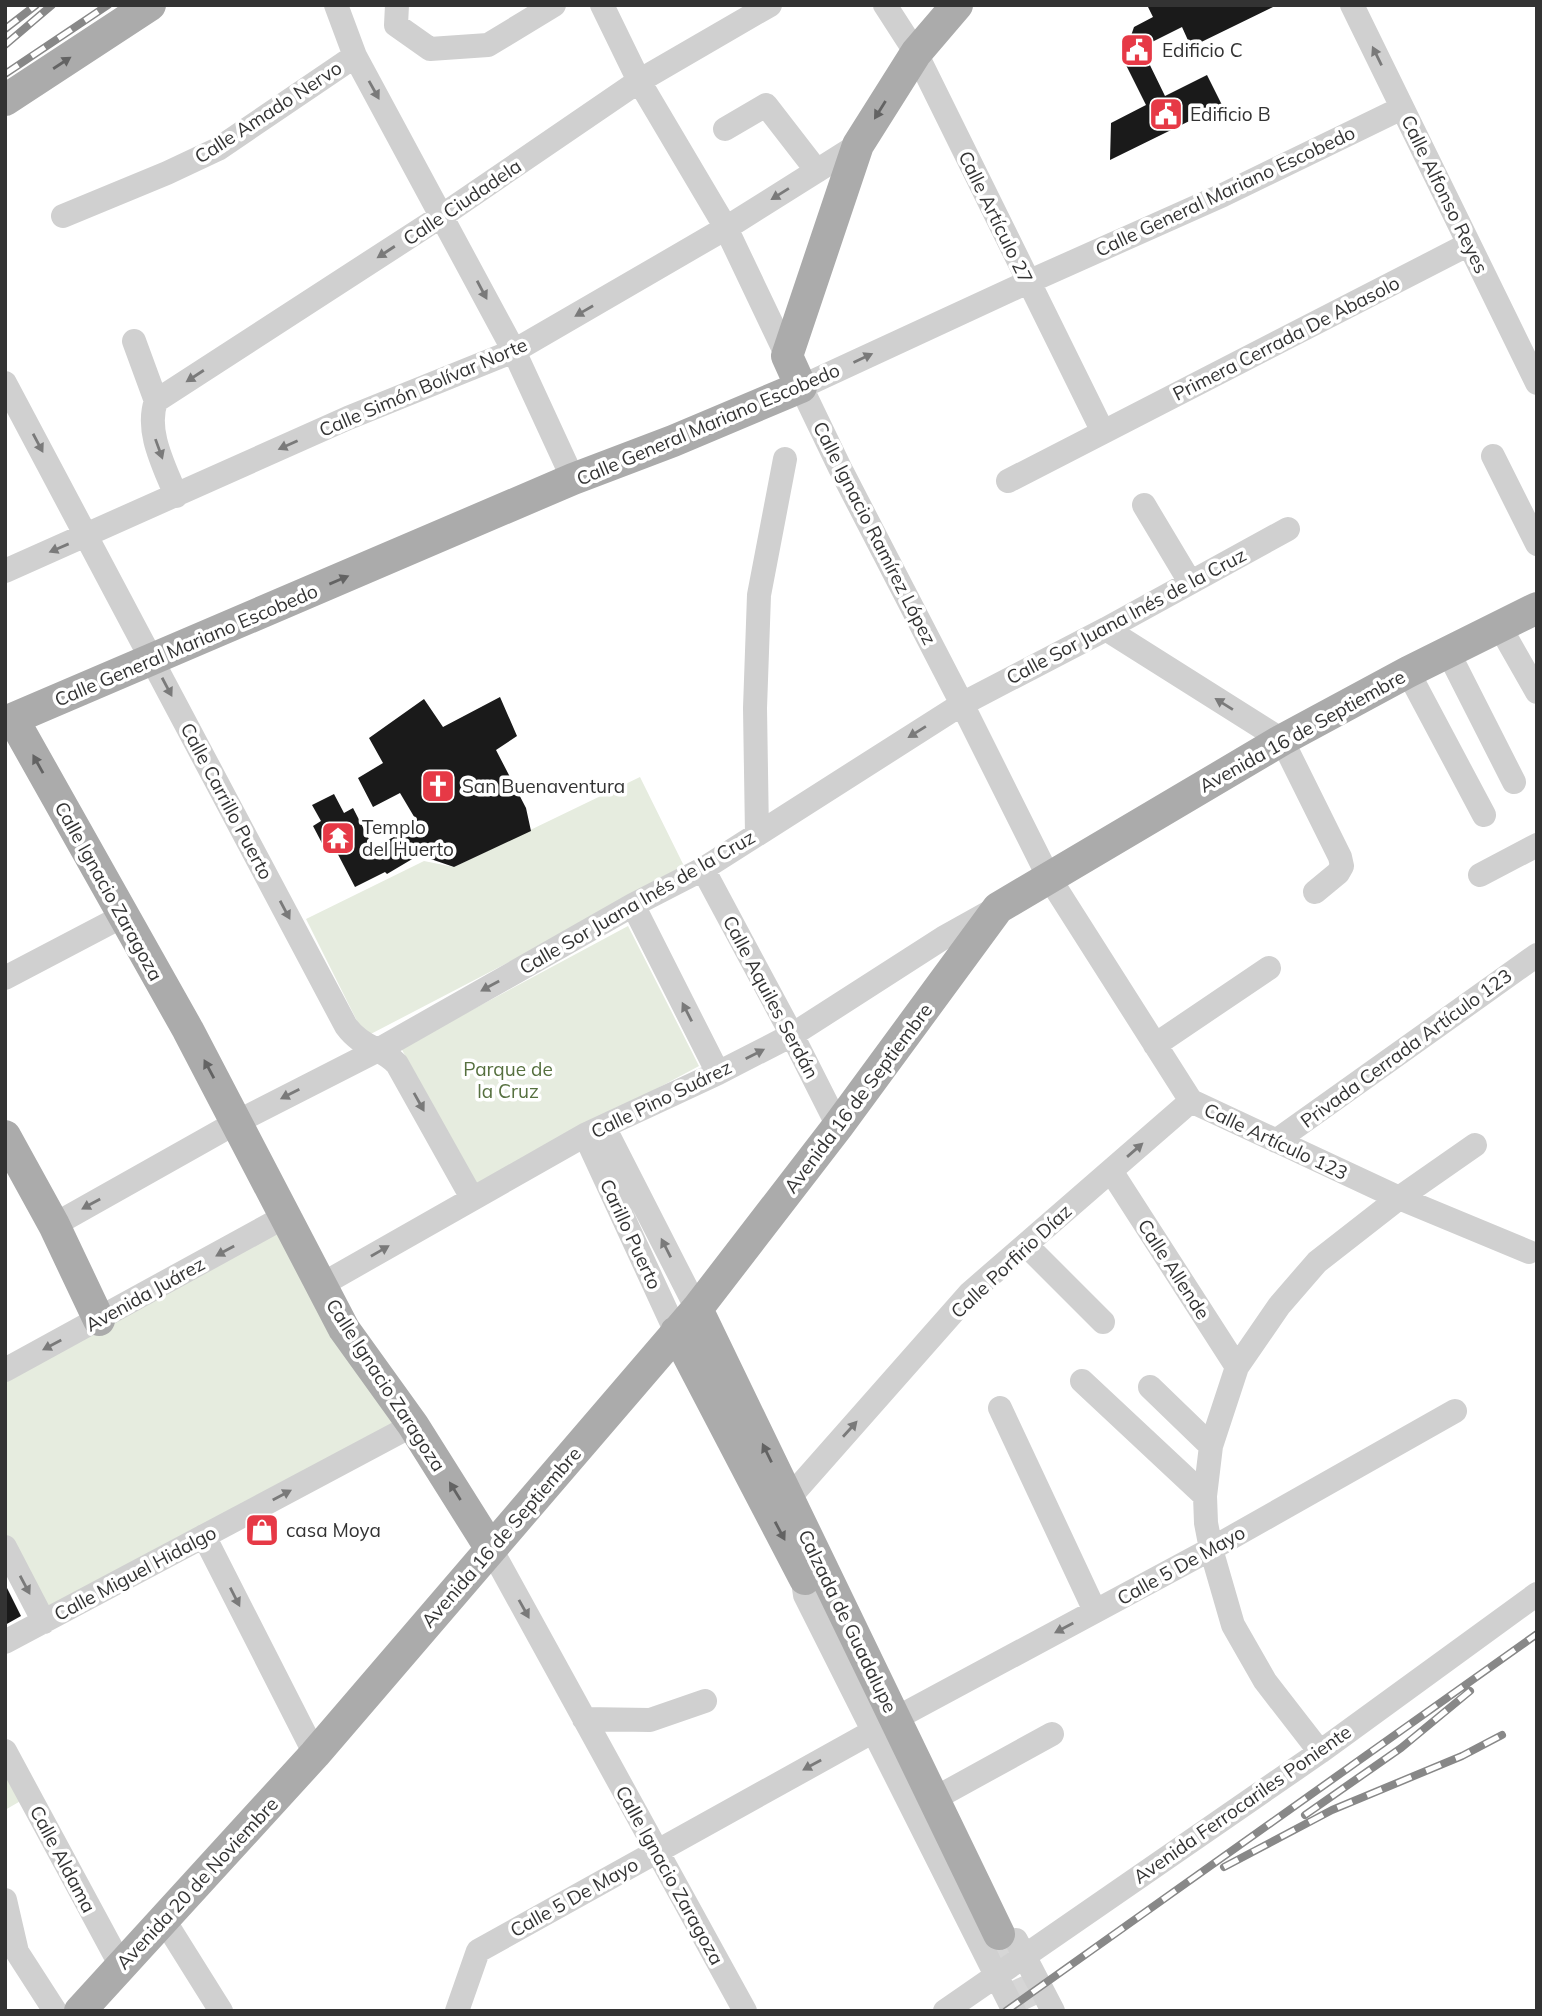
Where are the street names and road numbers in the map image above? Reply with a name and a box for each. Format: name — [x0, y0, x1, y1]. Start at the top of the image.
street label: Calle Amado Nervo — [190, 56, 346, 168]
street label: Calle Alfonso Reyes — [1396, 111, 1494, 277]
street label: Calle General Mariano Escobedo — [1091, 120, 1359, 262]
street label: Calle Artículo 27 — [954, 147, 1038, 287]
street label: Calle Ciudadela — [398, 154, 526, 250]
street label: Primera Cerrada De Abasolo — [1169, 270, 1403, 406]
street label: Calle Simón Bolívar Norte — [315, 332, 531, 442]
street label: Calle General Mariano Escobedo — [573, 358, 843, 490]
street label: Calle Ignacio Ramírez López — [808, 417, 942, 649]
street label: Calle Sor Juana Inés de la Cruz — [1002, 542, 1250, 690]
street label: Calle General Mariano Escobedo — [51, 579, 321, 711]
street label: Avenida 16 de Septiembre — [1195, 664, 1409, 798]
street label: Calle Carrillo Puerto — [176, 719, 278, 883]
street label: Calle Ignacio Zaragoza — [50, 797, 168, 985]
street label: Calle Sor Juana Inés de la Cruz — [515, 825, 759, 979]
street label: Calle Aquiles Serdán — [718, 911, 824, 1083]
street label: Privada Cerrada Artículo 123 — [1296, 963, 1516, 1133]
street label: Avenida 16 de Septiembre — [779, 998, 937, 1198]
street label: Calle Pino Suárez — [587, 1055, 735, 1143]
street label: Calle Artículo 123 — [1200, 1097, 1352, 1185]
street label: Carillo Puerto — [595, 1175, 667, 1293]
street label: Calle Porfirio Díaz — [946, 1199, 1077, 1323]
street label: Calle Allende — [1133, 1214, 1215, 1324]
street label: Avenida Juárez — [81, 1251, 209, 1337]
street label: Calle Ignacio Zaragoza — [321, 1294, 451, 1476]
street label: Avenida 16 de Septiembre — [416, 1442, 586, 1632]
street label: Calle Miguel Hidalgo — [50, 1520, 220, 1626]
street label: Calle 5 De Mayo — [1113, 1520, 1249, 1610]
street label: Calzada de Guadalupe — [793, 1526, 903, 1716]
street label: Avenida Ferrocariles Poniente — [1128, 1719, 1356, 1889]
street label: Calle Ignacio Zaragoza — [611, 1781, 729, 1969]
street label: Avenida 20 de Noviembre — [111, 1792, 283, 1974]
street label: Calle Aldama — [25, 1801, 101, 1917]
street label: Calle 5 De Mayo — [506, 1852, 642, 1942]

